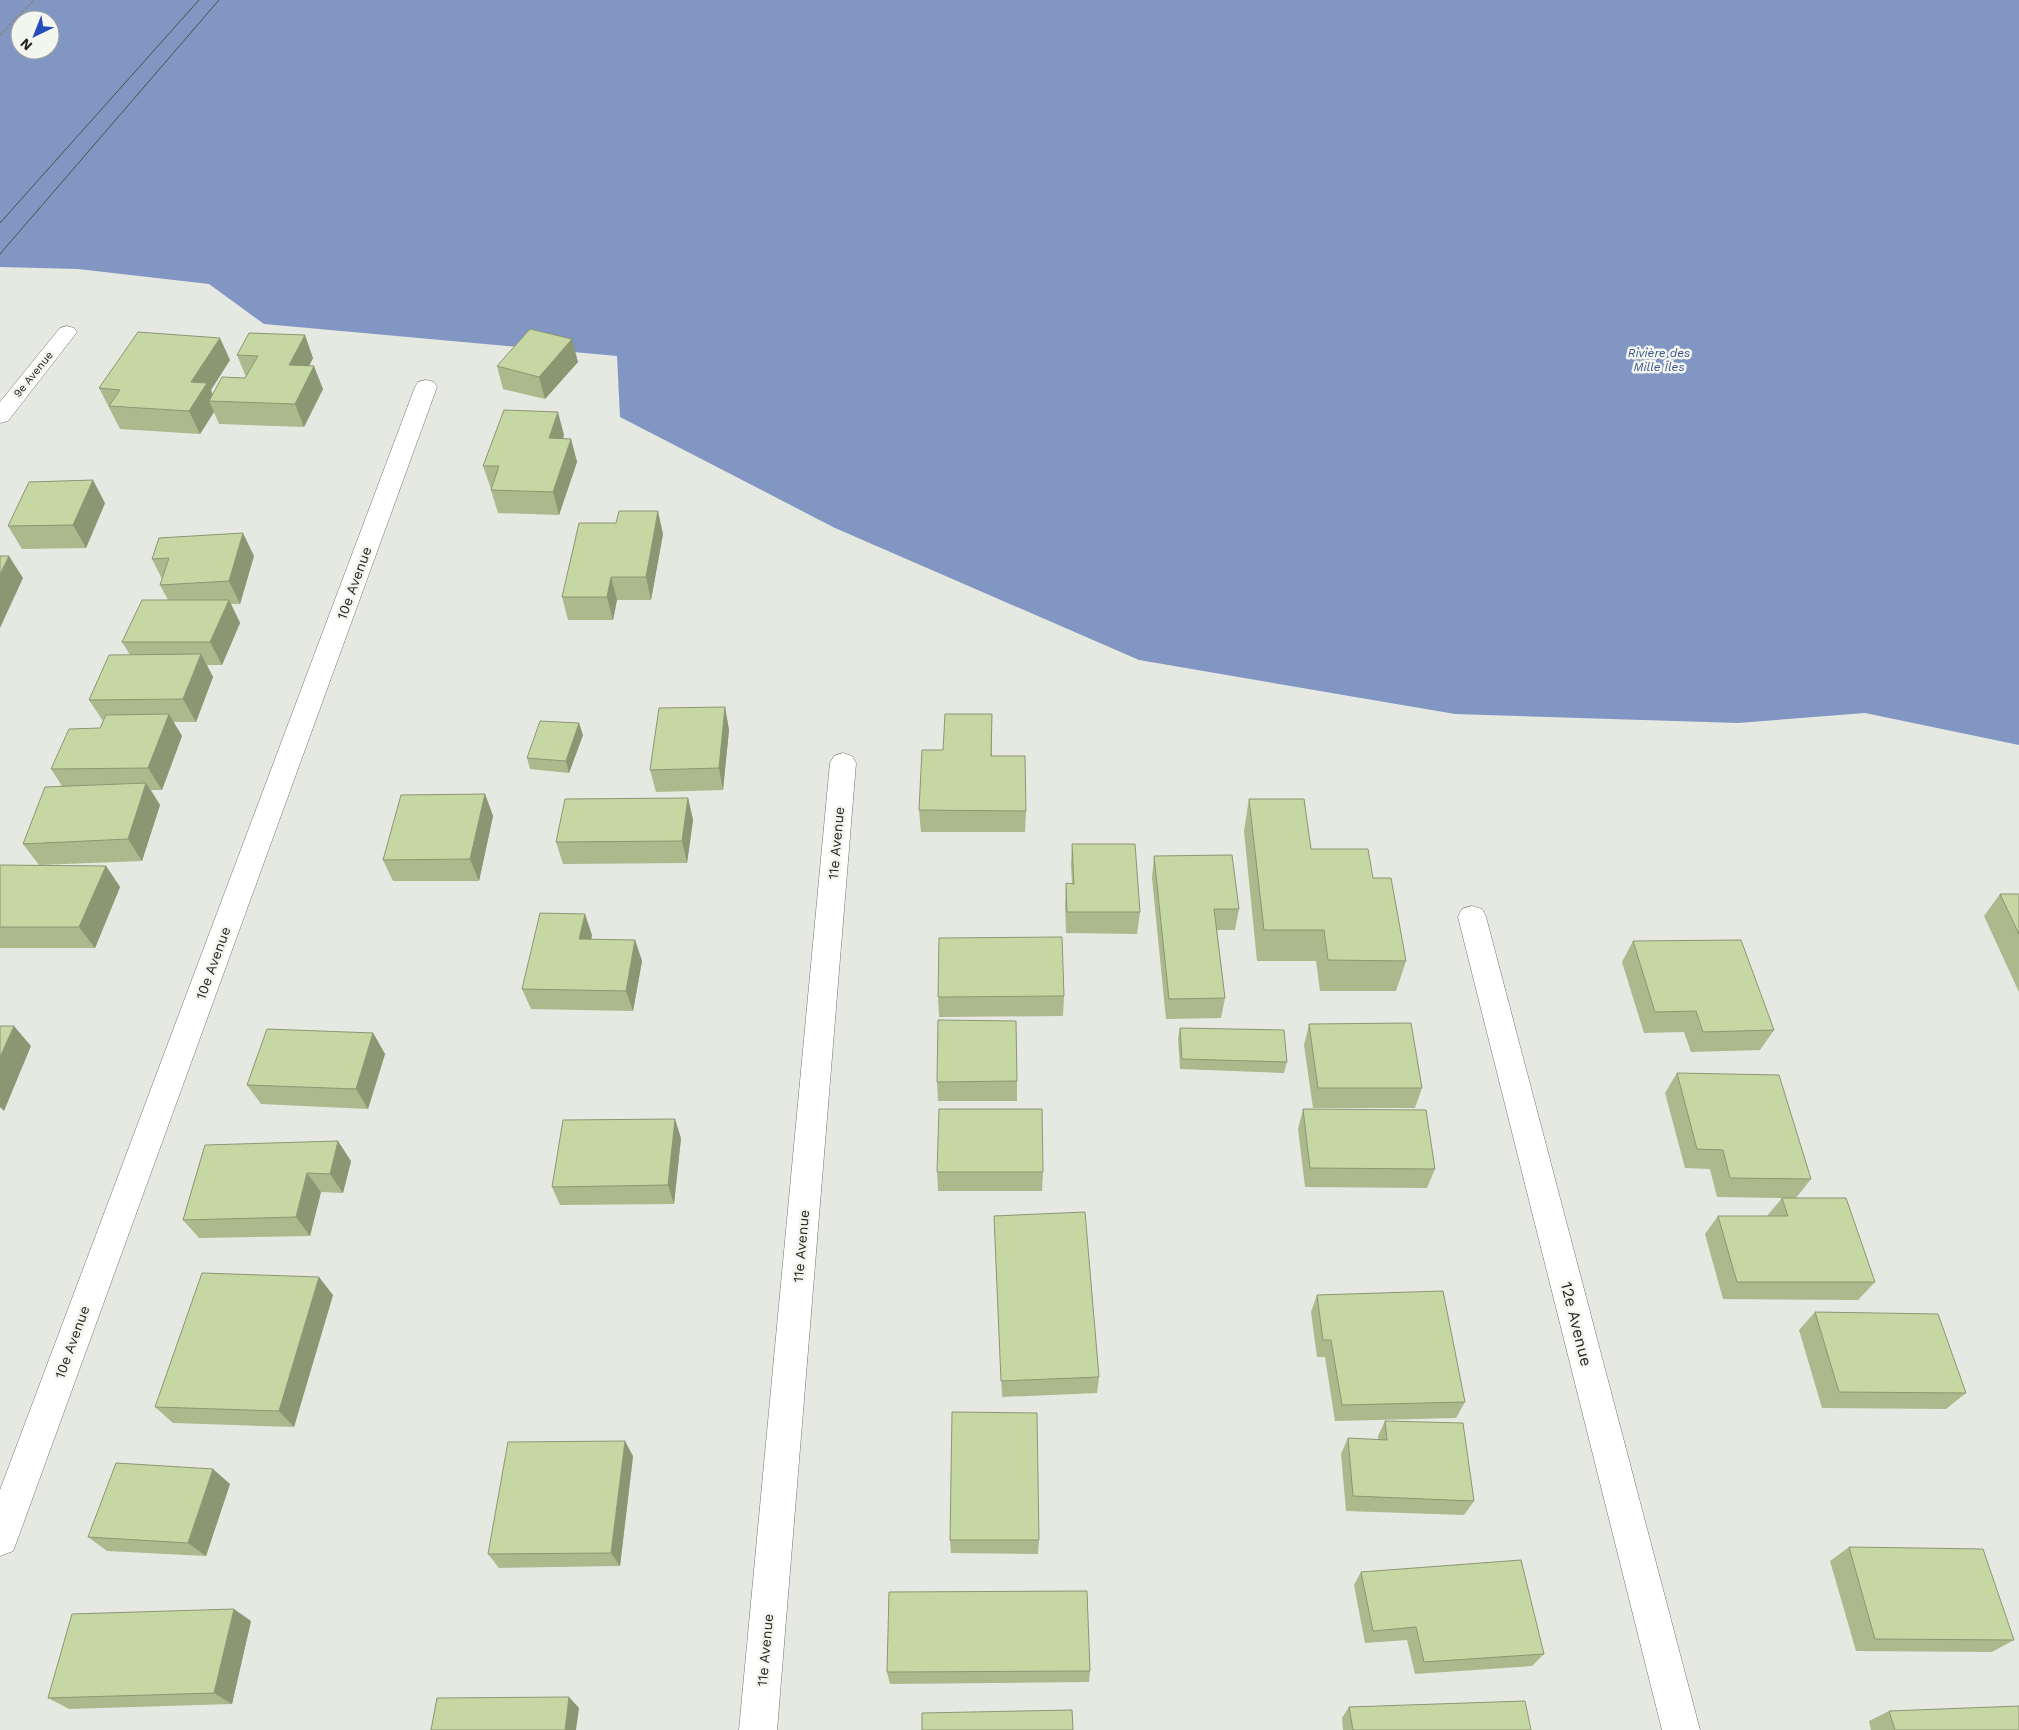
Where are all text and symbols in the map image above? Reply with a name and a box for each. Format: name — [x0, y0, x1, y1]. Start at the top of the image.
north arrow — [10, 10, 60, 60]
text: N — [17, 35, 35, 54]
water label: Rivière des Mille Îles — [1628, 346, 1690, 374]
street label: 9e Avenue — [11, 349, 56, 400]
street label: 10e Avenue — [333, 545, 375, 621]
street label: 11e Avenue — [825, 806, 847, 880]
street label: 10e Avenue — [192, 925, 234, 1001]
street label: 11e Avenue — [790, 1209, 812, 1283]
street label: 12e Avenue — [1557, 1280, 1596, 1368]
street label: 10e Avenue — [51, 1304, 93, 1380]
street label: 11e Avenue — [754, 1613, 776, 1687]

